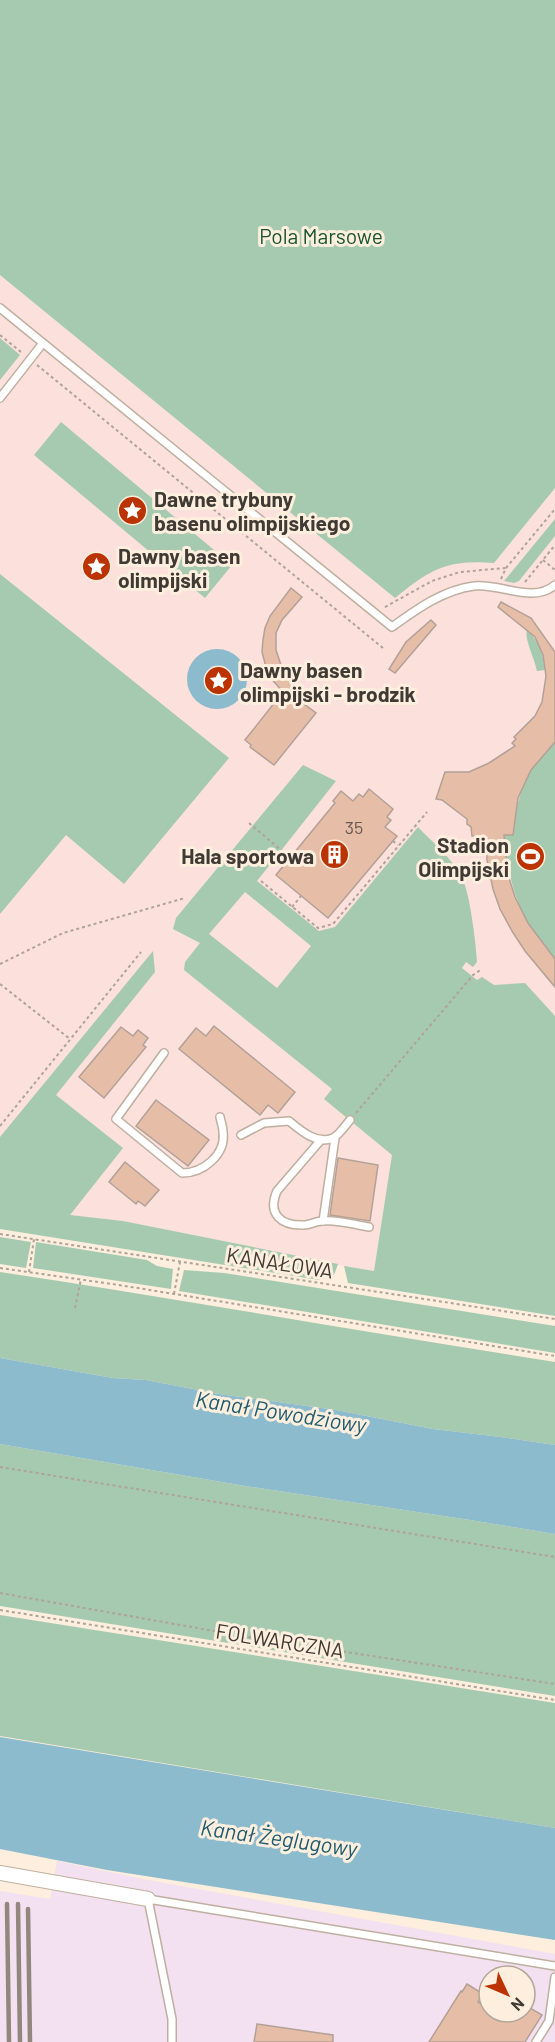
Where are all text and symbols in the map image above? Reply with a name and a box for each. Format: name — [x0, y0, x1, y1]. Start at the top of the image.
park label: Pola Marsowe — [259, 223, 383, 248]
place label: Dawne trybuny basenu olimpijskiego — [154, 486, 350, 535]
place icon: Dawne trybuny basenu olimpijskiego — [117, 494, 149, 526]
place label: Dawny basen olimpijski — [118, 543, 240, 592]
place icon: Dawny basen olimpijski — [81, 551, 113, 583]
place label: Dawny basen olimpijski - brodzik — [240, 657, 416, 706]
place icon: Dawny basen olimpijski - brodzik — [203, 665, 235, 697]
house number: 35 — [345, 816, 363, 838]
place label: Stadion Olimpijski — [418, 832, 509, 881]
building icon: Hala sportowa — [319, 839, 351, 871]
sports icon: Stadion Olimpijski — [514, 840, 546, 872]
place label: Hala sportowa — [181, 843, 314, 868]
street label: KANAŁOWA — [225, 1241, 335, 1283]
water label: Kanał Powodziowy — [194, 1385, 369, 1437]
street label: FOLWARCZNA — [214, 1618, 346, 1663]
water label: Kanał Żeglugowy — [199, 1813, 360, 1861]
north arrow — [477, 1964, 537, 2024]
text: N — [508, 1994, 529, 2015]

